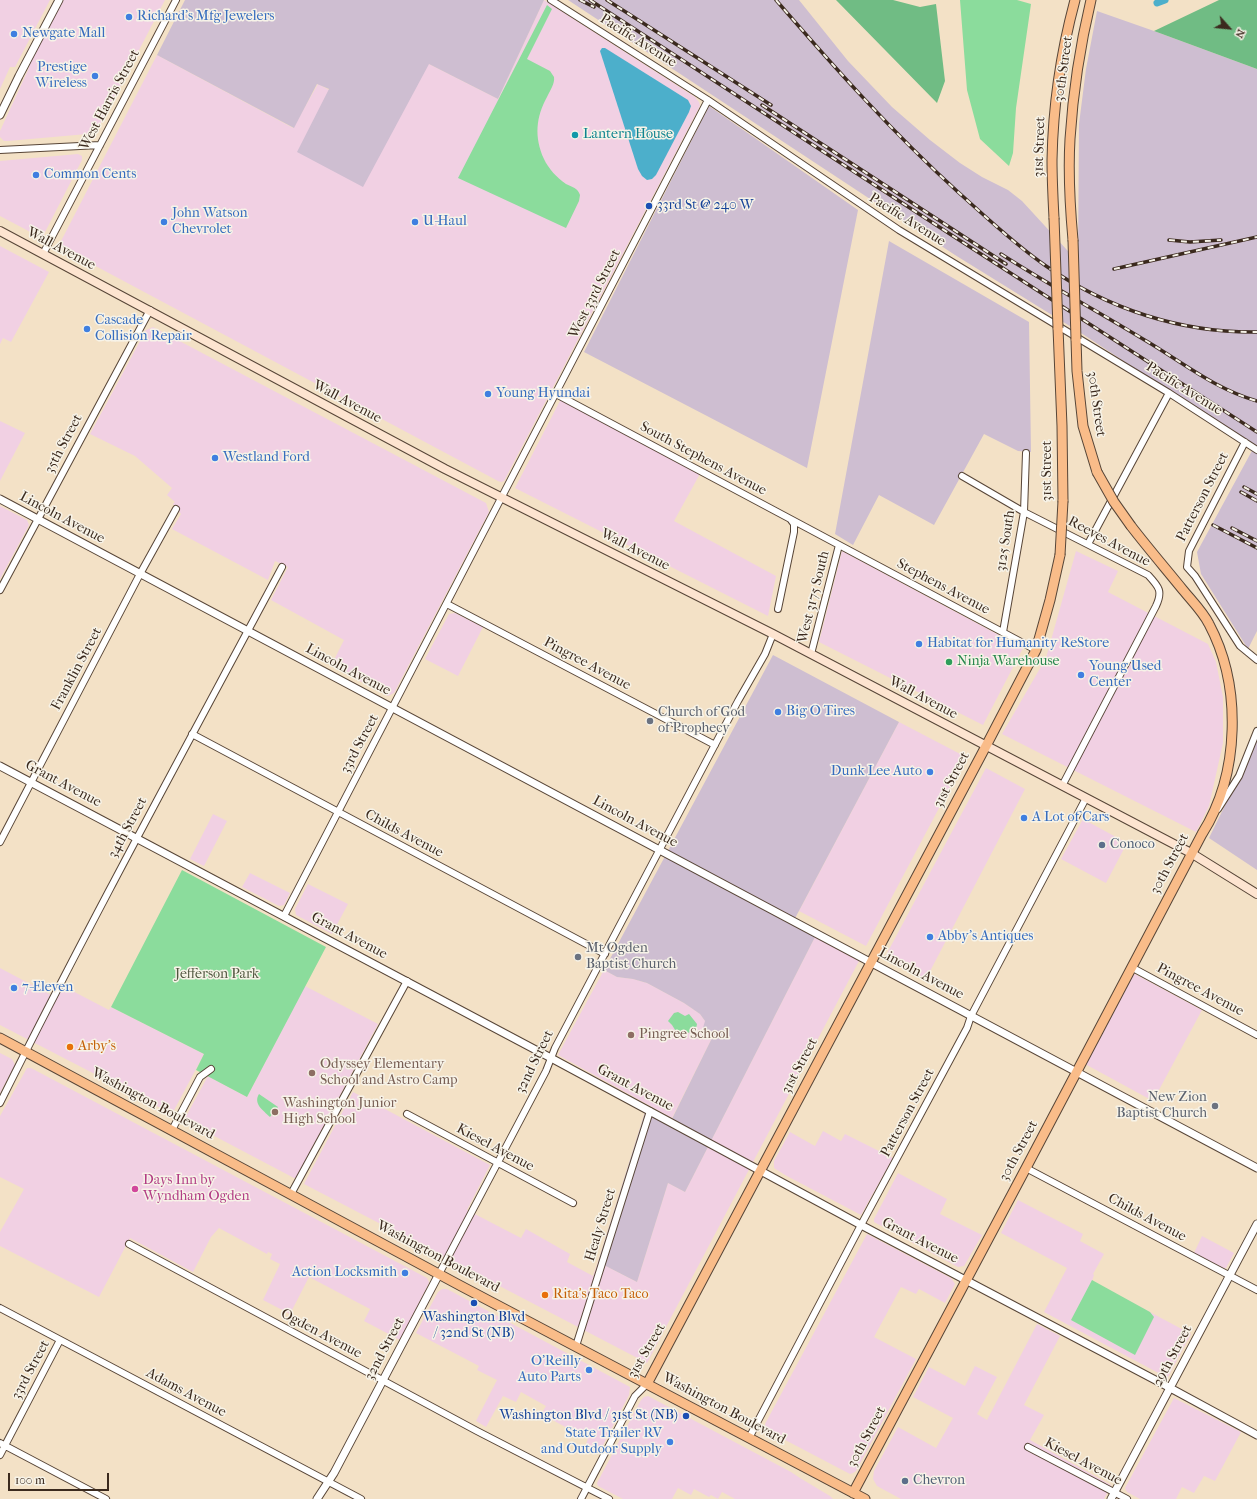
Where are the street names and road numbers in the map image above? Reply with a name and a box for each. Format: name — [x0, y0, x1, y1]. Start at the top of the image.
street label: Pacific Avenue — [597, 11, 679, 71]
street label: 30th Street — [1051, 35, 1077, 103]
street label: West Harris Street — [76, 47, 144, 153]
street label: 31st Street — [1031, 116, 1049, 178]
street label: Pacific Avenue — [866, 190, 948, 250]
street label: Wall Avenue — [24, 224, 98, 274]
street label: West 33rd Street — [565, 247, 625, 341]
street label: Pacific Avenue — [1143, 359, 1225, 419]
street label: 30th Street — [1083, 370, 1109, 438]
street label: Wall Avenue — [310, 377, 384, 427]
street label: 35th Street — [41, 412, 87, 476]
street label: South Stephens Avenue — [637, 419, 769, 499]
street label: 31st Street — [1040, 441, 1056, 501]
street label: Patterson Street — [1173, 450, 1233, 544]
street label: Lincoln Avenue — [17, 489, 107, 547]
street label: 3125 South — [993, 509, 1019, 573]
street label: Reeves Avenue — [1065, 513, 1153, 571]
street label: Wall Avenue — [598, 525, 672, 575]
street label: West 3175 South — [794, 549, 834, 645]
street label: Stephens Avenue — [894, 555, 992, 619]
street label: Franklin Street — [48, 625, 106, 713]
street label: Pingree Avenue — [541, 634, 633, 694]
street label: Lincoln Avenue — [303, 641, 393, 699]
street label: Wall Avenue — [886, 673, 960, 723]
street label: 33rd Street — [337, 711, 383, 777]
street label: 31st Street — [930, 749, 974, 811]
street label: Grant Avenue — [22, 757, 104, 811]
street label: Lincoln Avenue — [590, 793, 680, 851]
street label: 34th Street — [105, 795, 151, 861]
street label: Childs Avenue — [362, 806, 446, 862]
street label: 30th Street — [1147, 831, 1193, 897]
street label: Grant Avenue — [308, 909, 390, 963]
street label: Lincoln Avenue — [876, 945, 966, 1003]
street label: Pingree Avenue — [1154, 960, 1246, 1020]
street label: 32nd Street — [512, 1027, 558, 1097]
street label: 31st Street — [778, 1035, 822, 1097]
street label: Grant Avenue — [594, 1061, 676, 1115]
street label: Washington Boulevard — [89, 1065, 217, 1143]
street label: Patterson Street — [878, 1066, 938, 1160]
street label: 30th Street — [996, 1118, 1042, 1184]
street label: Kiesel Avenue — [453, 1121, 537, 1175]
street label: Healy Street — [582, 1187, 620, 1263]
street label: Childs Avenue — [1105, 1190, 1189, 1246]
street label: Grant Avenue — [879, 1215, 961, 1267]
street label: Washington Boulevard — [374, 1218, 502, 1296]
street label: Ogden Avenue — [278, 1306, 364, 1362]
street label: 32nd Street — [361, 1315, 409, 1383]
street label: 31st Street — [625, 1320, 669, 1382]
street label: 29th Street — [1150, 1322, 1196, 1390]
street label: 33rd Street — [8, 1337, 54, 1403]
street label: Adams Avenue — [143, 1365, 229, 1421]
street label: Washington Boulevard — [660, 1370, 788, 1448]
street label: 30th Street — [844, 1404, 890, 1470]
street label: Kiesel Avenue — [1041, 1435, 1125, 1489]

